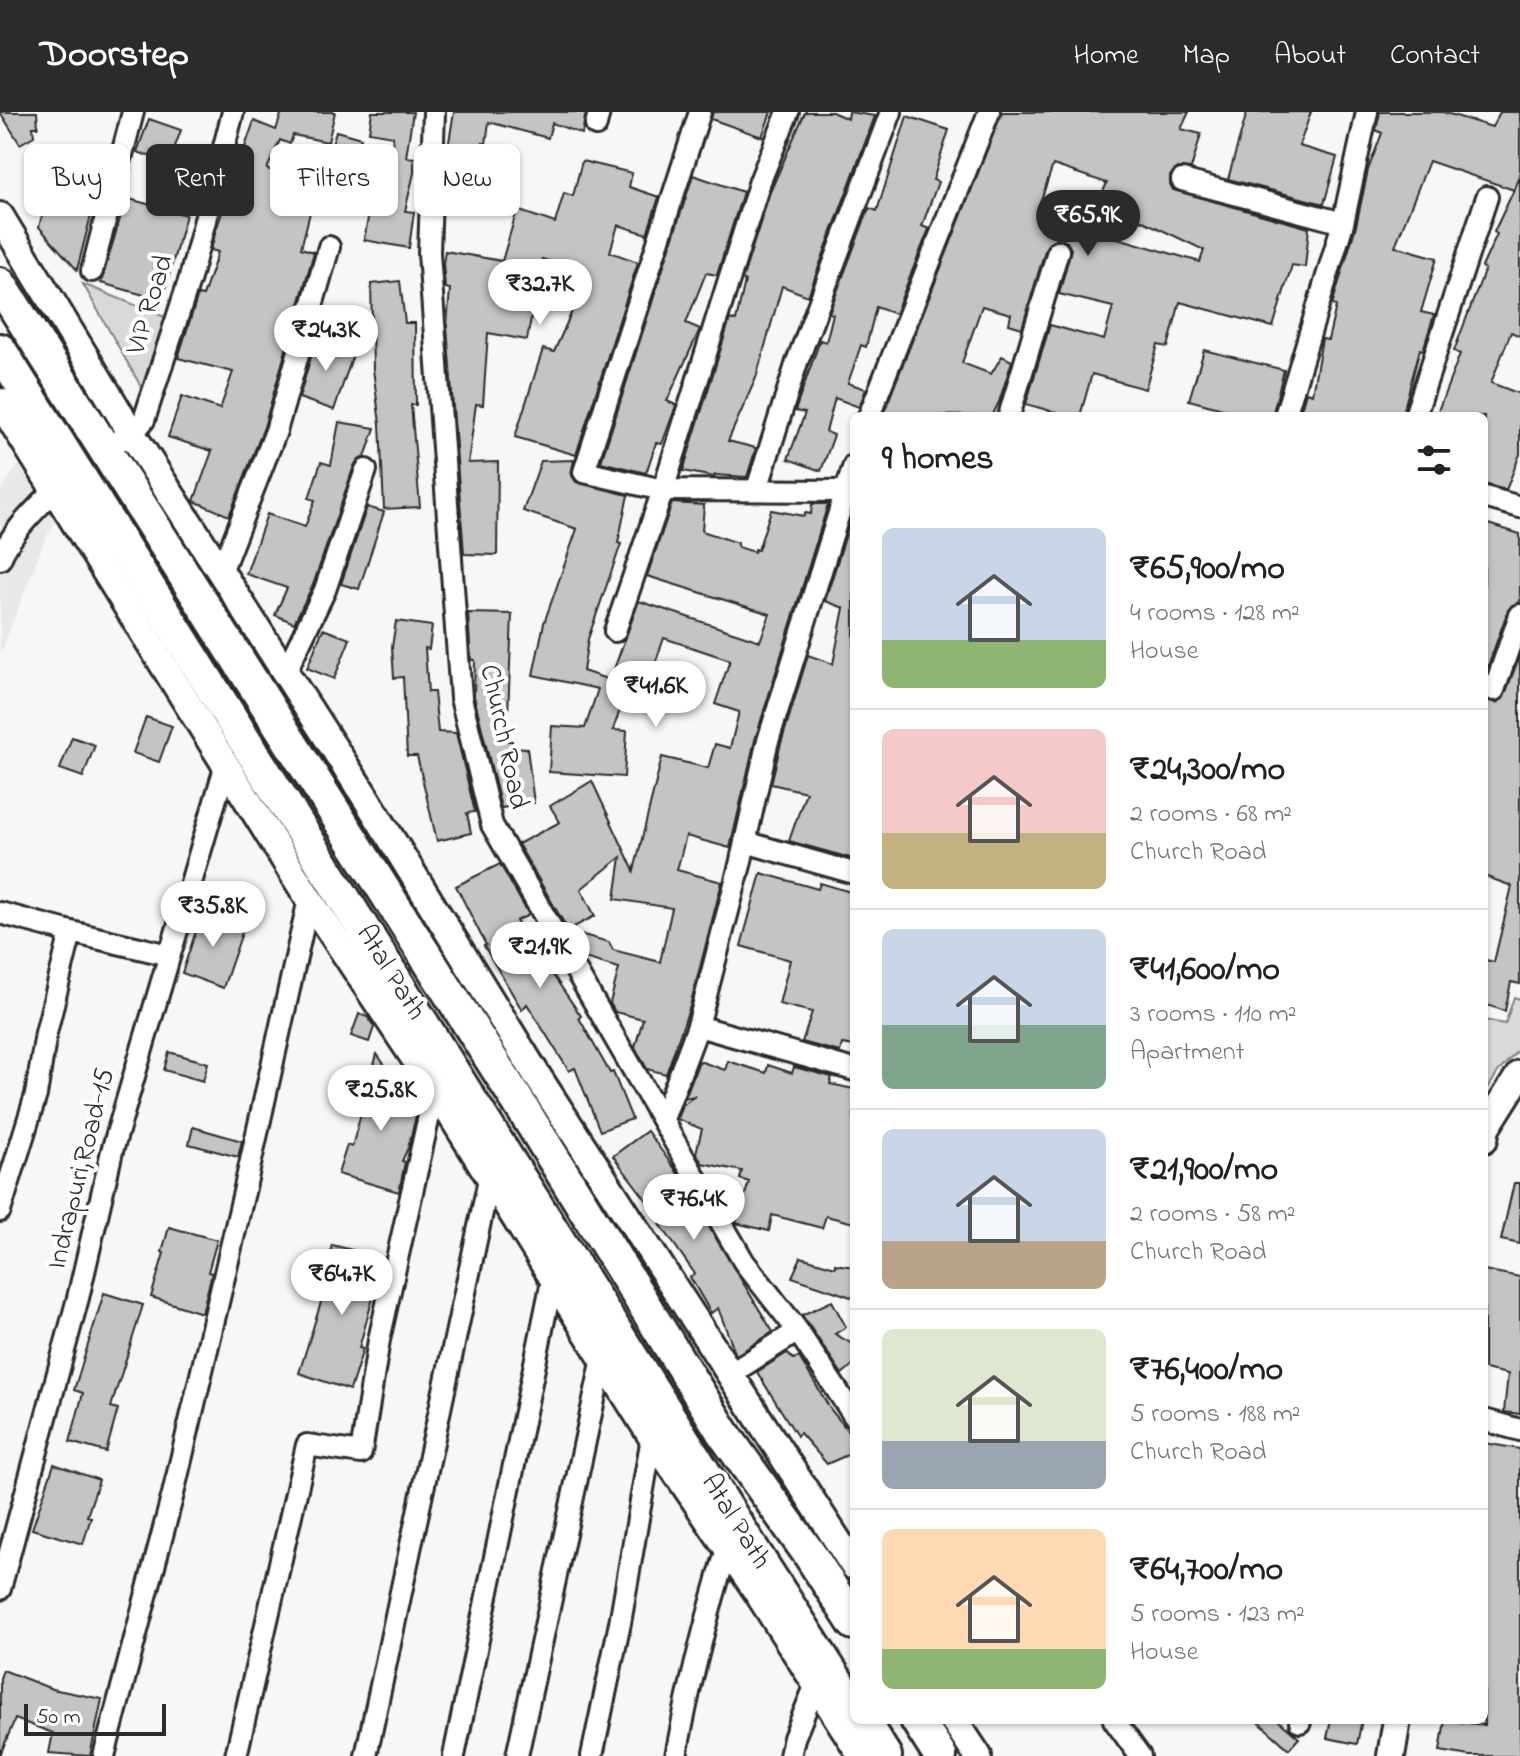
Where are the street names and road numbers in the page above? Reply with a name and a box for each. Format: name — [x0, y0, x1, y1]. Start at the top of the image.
street label: VIP Road — [116, 250, 186, 361]
street label: Church Road — [468, 661, 538, 813]
street label: Atal Path — [345, 917, 435, 1029]
street label: Indrapuri,Road-15 — [37, 1064, 127, 1274]
street label: Atal Path — [690, 1466, 780, 1578]

